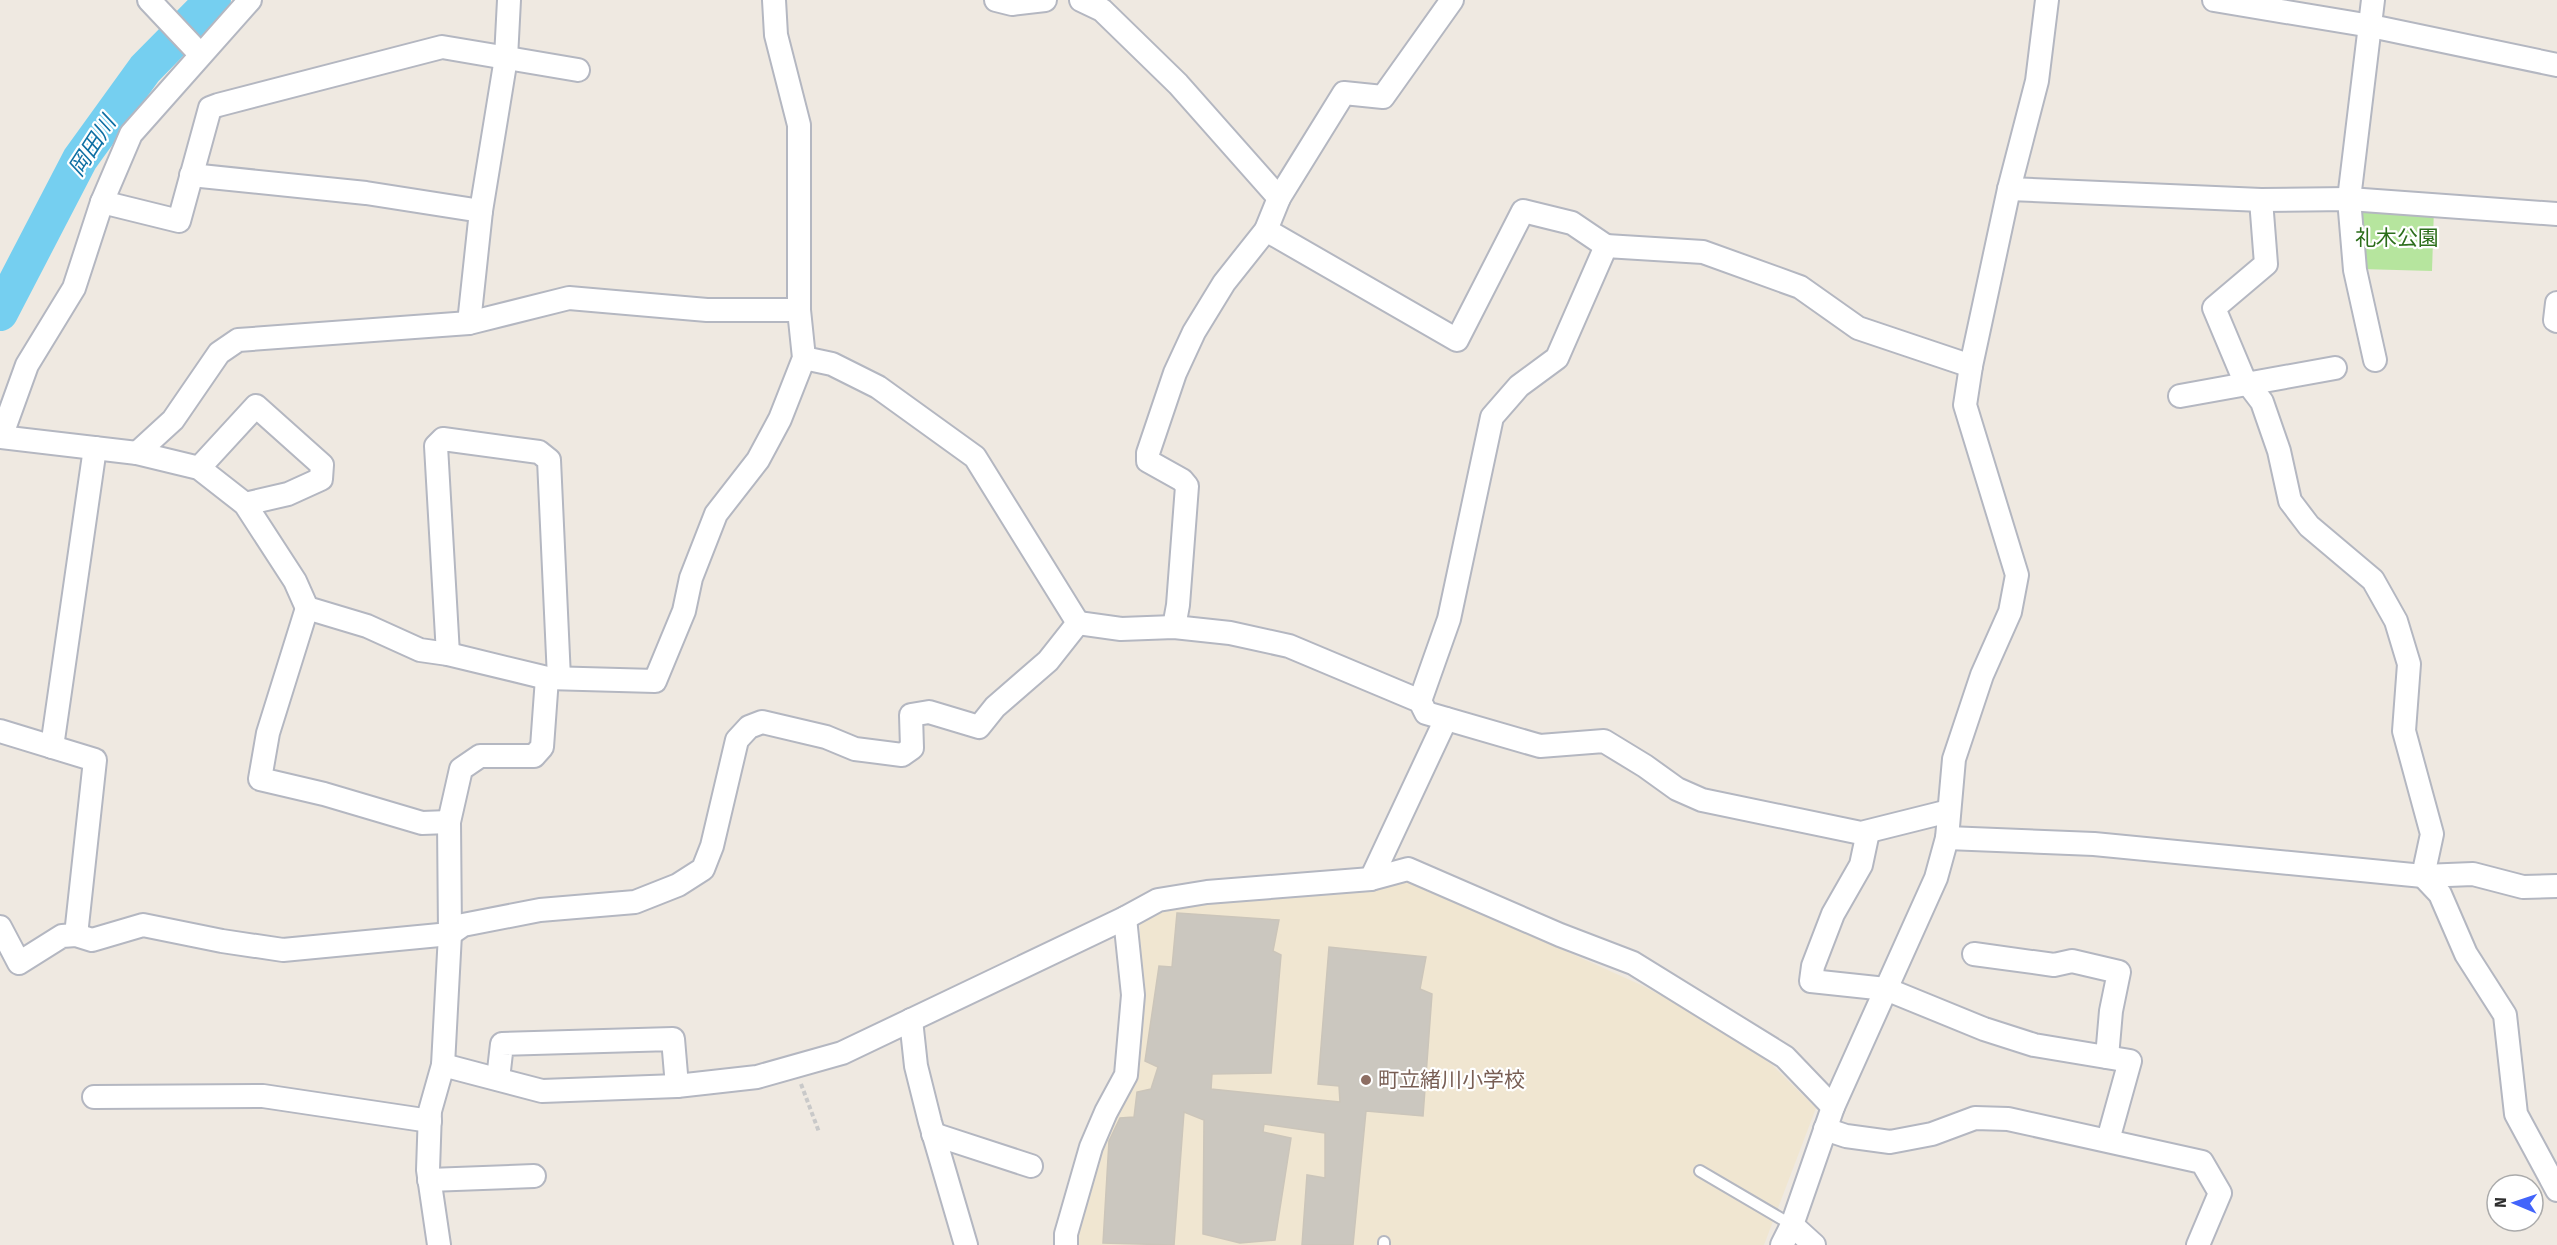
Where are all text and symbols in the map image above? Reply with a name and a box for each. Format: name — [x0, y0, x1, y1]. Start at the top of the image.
water label: 岡田川 — [63, 109, 122, 181]
park label: 礼木公園 — [2355, 225, 2439, 251]
place label: 町立緒川小学校 — [1378, 1067, 1525, 1093]
marker: 町立緒川小学校 — [1359, 1073, 1373, 1087]
north arrow — [2485, 1173, 2545, 1233]
text: N — [2491, 1197, 2510, 1208]

